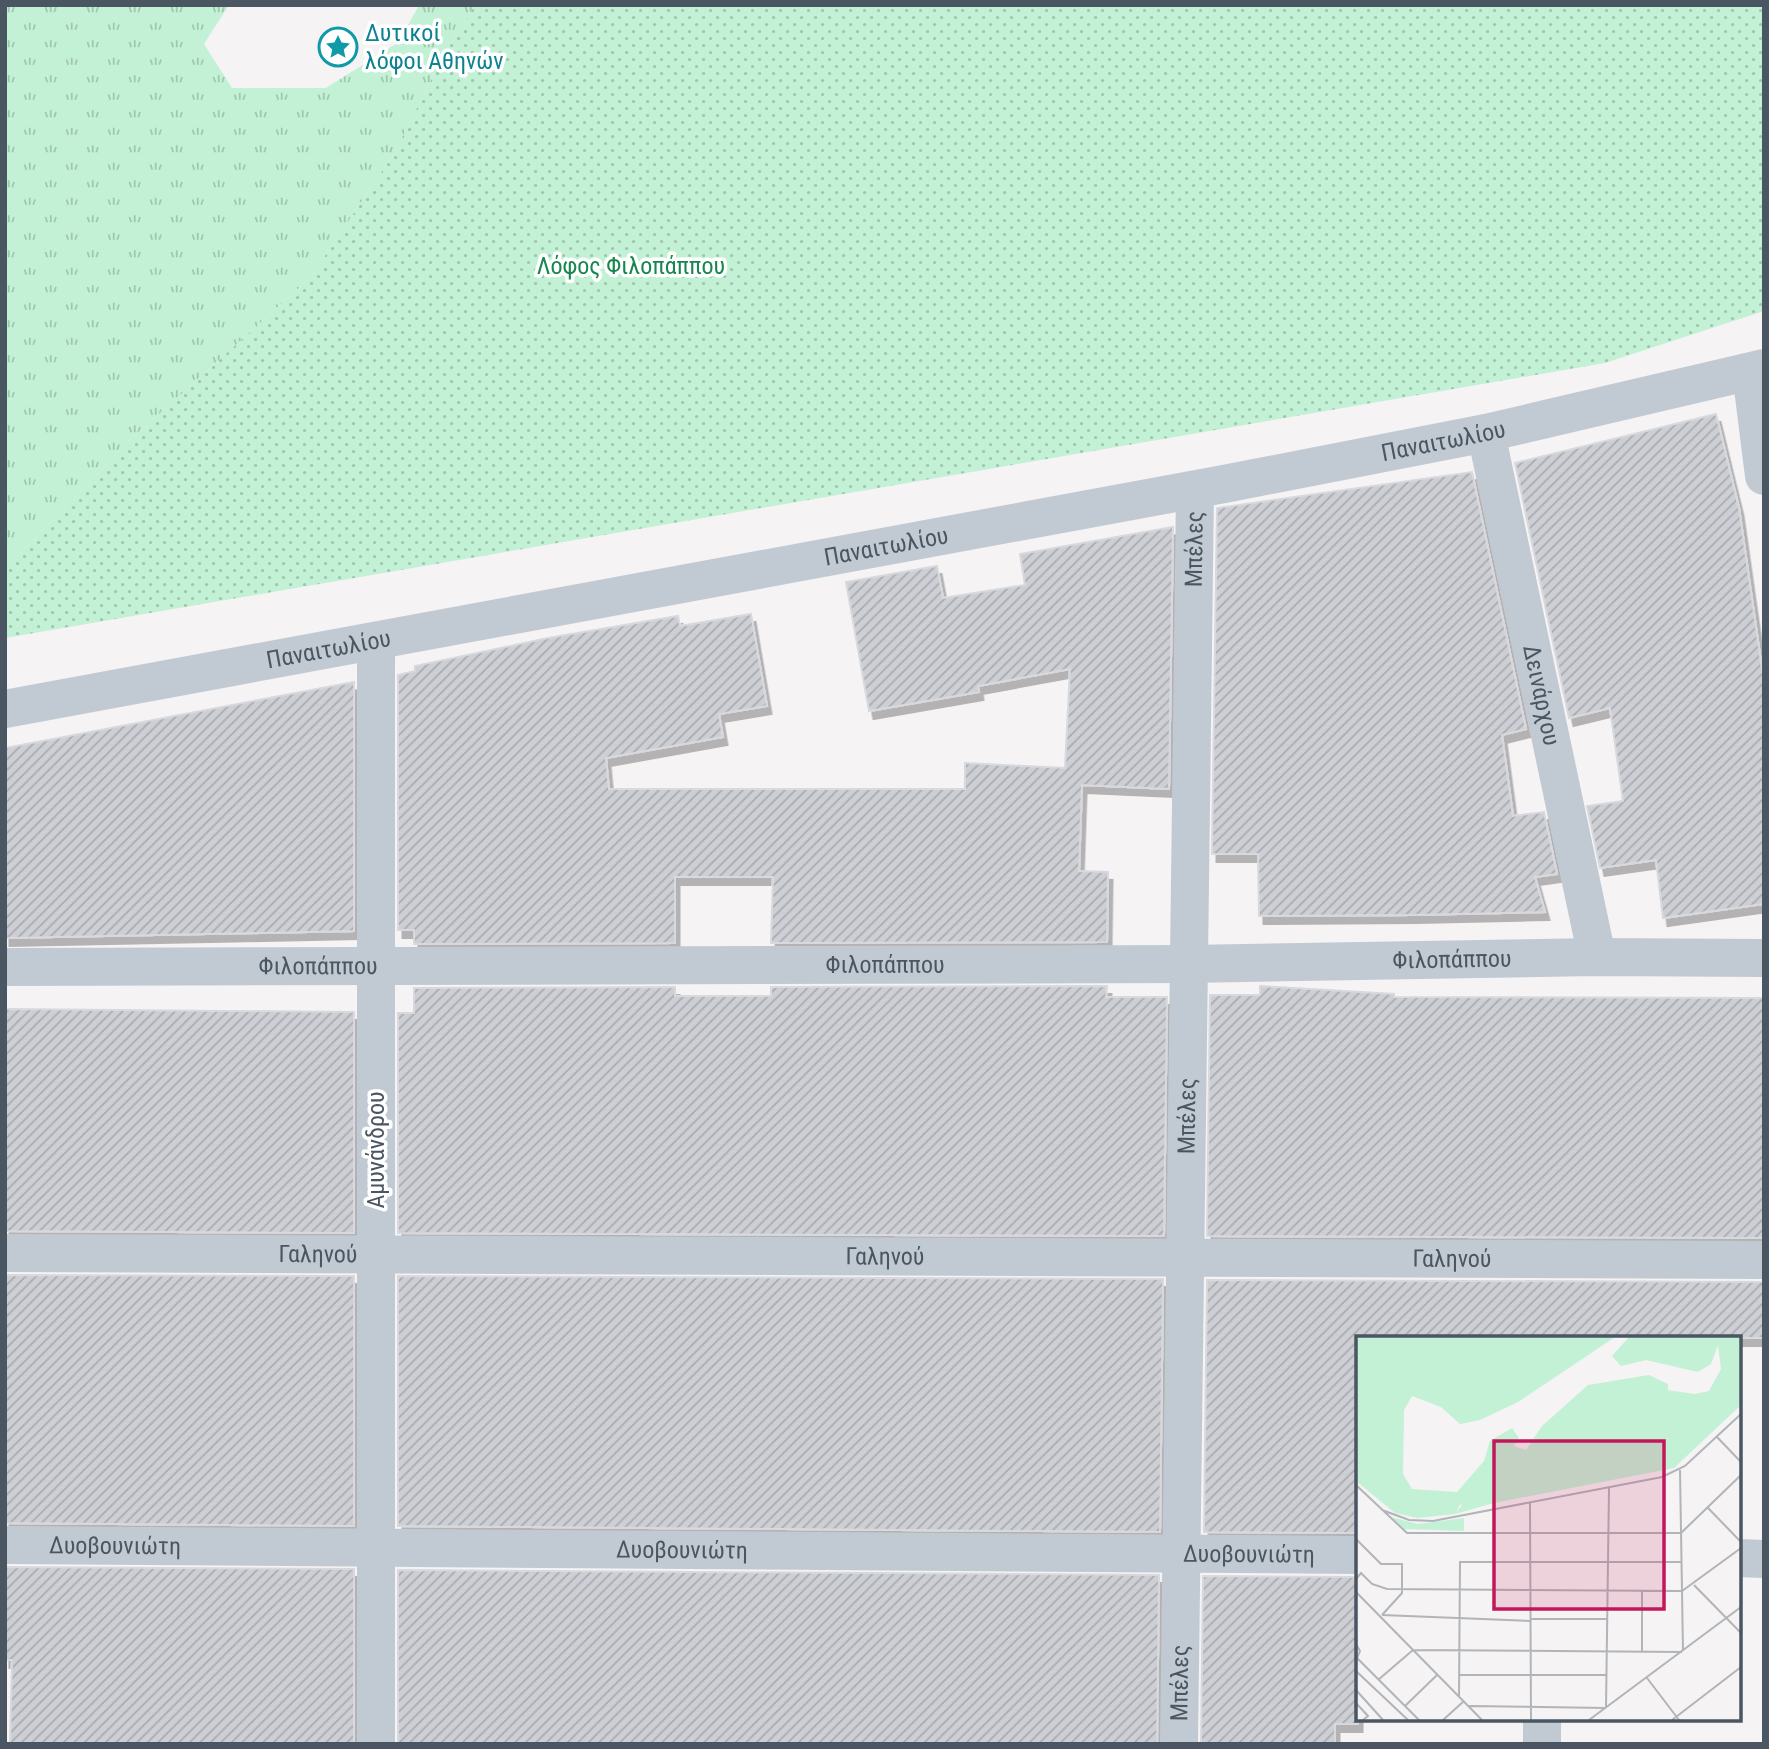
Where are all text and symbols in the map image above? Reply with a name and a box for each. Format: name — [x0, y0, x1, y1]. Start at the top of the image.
place label: Δυτικοί λόφοι Αθηνών — [365, 19, 504, 75]
place icon: Δυτικοί λόφοι Αθηνών — [317, 26, 359, 68]
park label: Λόφος Φιλοπάππου — [537, 252, 725, 280]
street label: Παναιτωλίου — [1379, 415, 1508, 467]
street label: Μπέλες — [1180, 511, 1209, 587]
street label: Παναιτωλίου — [822, 521, 951, 572]
street label: Παναιτωλίου — [264, 624, 393, 674]
street label: Δεινάρχου — [1517, 642, 1566, 748]
street label: Φιλοπάππου — [1392, 944, 1512, 975]
street label: Φιλοπάππου — [825, 951, 945, 979]
street label: Φιλοπάππου — [258, 952, 378, 980]
street label: Μπέλες — [1173, 1078, 1201, 1154]
street label: Αμυνάνδρου — [362, 1091, 390, 1209]
street label: Γαληνού — [278, 1240, 358, 1268]
street label: Γαληνού — [845, 1242, 925, 1271]
street label: Γαληνού — [1412, 1245, 1491, 1273]
inset map — [1356, 1336, 1741, 1721]
street label: Δυοβουνιώτη — [49, 1531, 181, 1560]
street label: Δυοβουνιώτη — [616, 1536, 748, 1564]
street label: Δυοβουνιώτη — [1183, 1540, 1315, 1569]
street label: Μπέλες — [1165, 1645, 1194, 1721]

